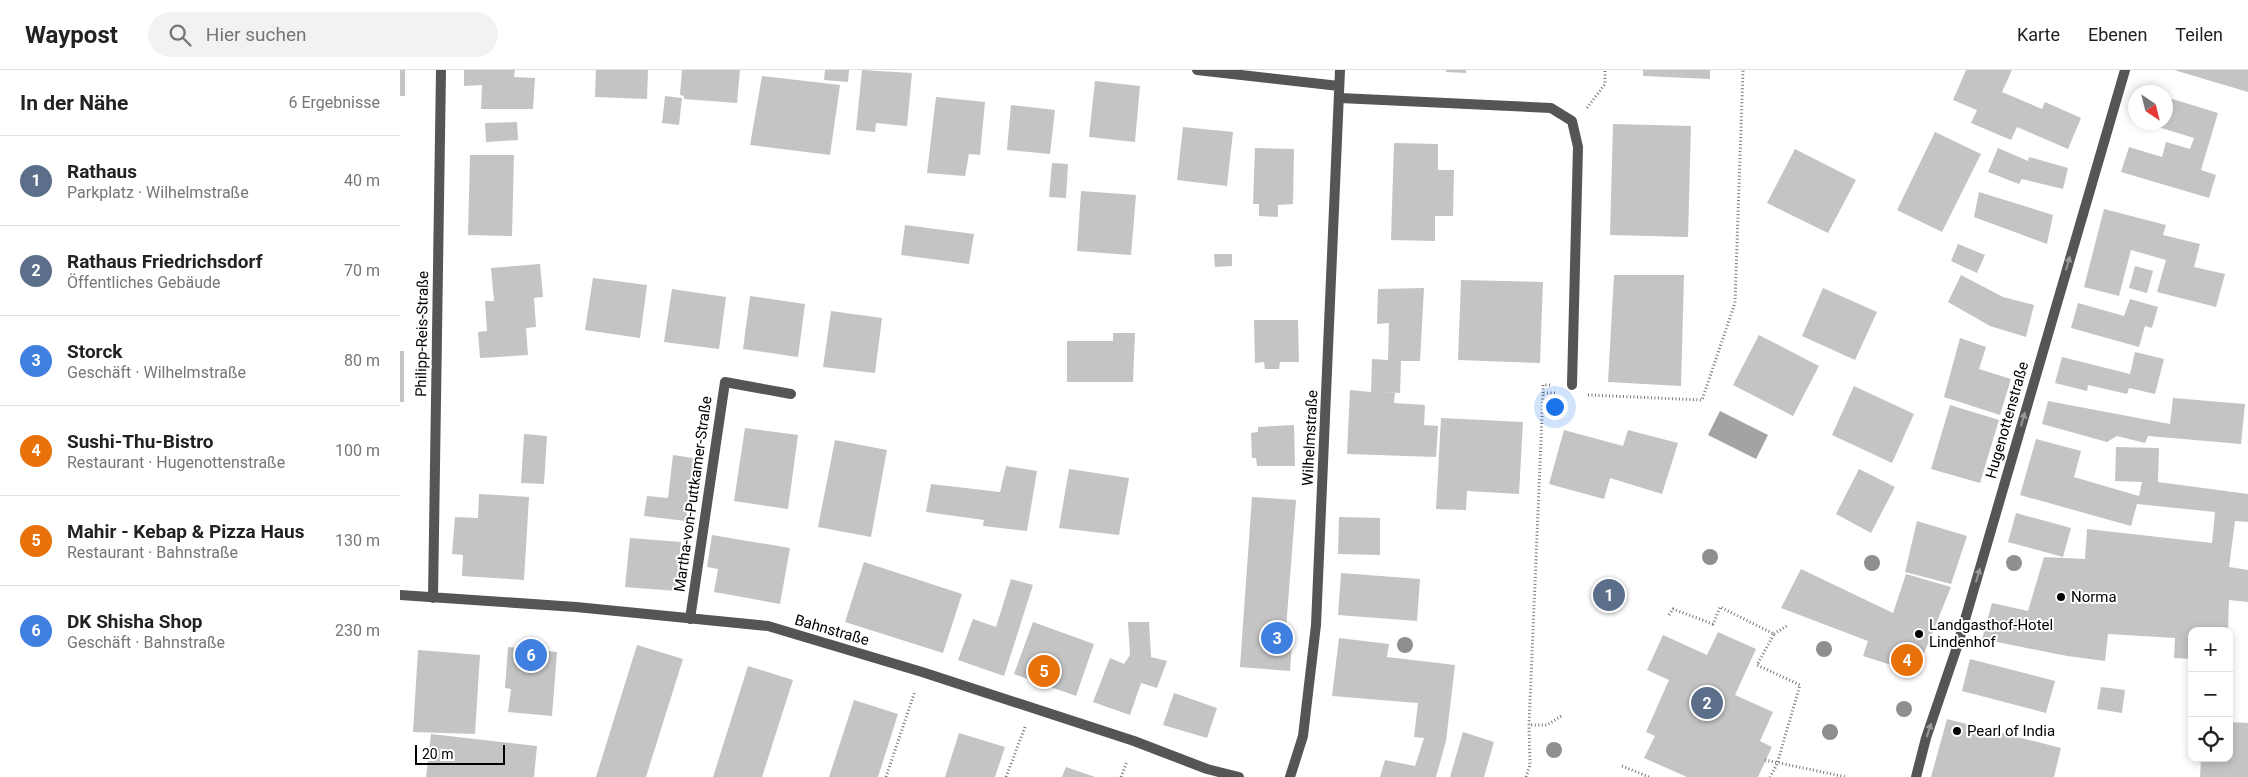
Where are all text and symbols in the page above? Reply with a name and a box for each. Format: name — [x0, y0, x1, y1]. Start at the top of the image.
search box — [148, 12, 498, 57]
text: Waypost — [25, 21, 118, 49]
icon: search — [166, 21, 194, 49]
text: Hier suchen — [206, 23, 307, 46]
text: Karte — [2017, 24, 2060, 45]
text: Ebenen — [2088, 24, 2147, 45]
text: Teilen — [2175, 24, 2223, 45]
north arrow — [2128, 85, 2173, 130]
text: In der Nähe — [20, 91, 128, 115]
text: 6 Ergebnisse — [288, 93, 380, 112]
text: Rathaus — [67, 160, 137, 183]
text: 1 — [31, 171, 41, 190]
text: 40 m — [344, 171, 380, 190]
text: Parkplatz · Wilhelmstraße — [67, 183, 249, 202]
text: Rathaus Friedrichsdorf — [67, 250, 262, 273]
one-way arrow — [2065, 255, 2073, 270]
text: 2 — [31, 261, 41, 280]
text: 70 m — [344, 261, 380, 280]
street label: Philipp-Reis-Straße — [412, 271, 432, 397]
text: Öffentliches Gebäude — [67, 273, 221, 292]
text: Storck — [67, 340, 122, 363]
text: 3 — [31, 351, 41, 370]
text: 80 m — [344, 351, 380, 370]
street label: Hugenottenstraße — [1982, 359, 2032, 481]
text: Geschäft · Wilhelmstraße — [67, 363, 246, 382]
street label: Wilhelmstraße — [1298, 390, 1322, 486]
your location — [1542, 394, 1568, 420]
street label: Martha-von-Puttkamer-Straße — [670, 395, 716, 593]
one-way arrow — [2020, 411, 2028, 426]
text: Sushi-Thu-Bistro — [67, 430, 214, 453]
text: 4 — [31, 441, 41, 460]
text: 100 m — [335, 441, 380, 460]
text: Restaurant · Hugenottenstraße — [67, 453, 285, 472]
text: Mahir - Kebap & Pizza Haus — [67, 520, 304, 543]
text: 5 — [31, 531, 41, 550]
text: 130 m — [335, 531, 380, 550]
text: Restaurant · Bahnstraße — [67, 543, 238, 562]
one-way arrow — [1975, 568, 1983, 583]
pin: 1 — [1593, 576, 1625, 614]
place label: Norma — [2071, 588, 2117, 606]
marker: Norma — [2055, 591, 2067, 603]
text: DK Shisha Shop — [67, 610, 203, 633]
street label: Bahnstraße — [793, 611, 871, 649]
place label: Landgasthof-Hotel Lindenhof — [1929, 616, 2053, 651]
pin: 3 — [1261, 619, 1293, 657]
text: 6 — [31, 621, 41, 640]
text: 230 m — [335, 621, 380, 640]
map controls — [2188, 627, 2233, 762]
button: + — [2188, 627, 2233, 672]
marker: Landgasthof-Hotel Lindenhof — [1913, 628, 1925, 640]
text: Geschäft · Bahnstraße — [67, 633, 225, 652]
pin: 6 — [515, 636, 547, 674]
pin: 4 — [1891, 641, 1923, 679]
pin: 5 — [1028, 652, 1060, 690]
button: − — [2188, 672, 2233, 717]
pin: 2 — [1691, 684, 1723, 722]
button: locate — [2188, 717, 2233, 762]
one-way arrow — [1925, 722, 1933, 737]
place label: Pearl of India — [1967, 722, 2055, 740]
marker: Pearl of India — [1951, 725, 1963, 737]
scale bar — [415, 742, 505, 765]
text: 20 m — [422, 746, 454, 762]

